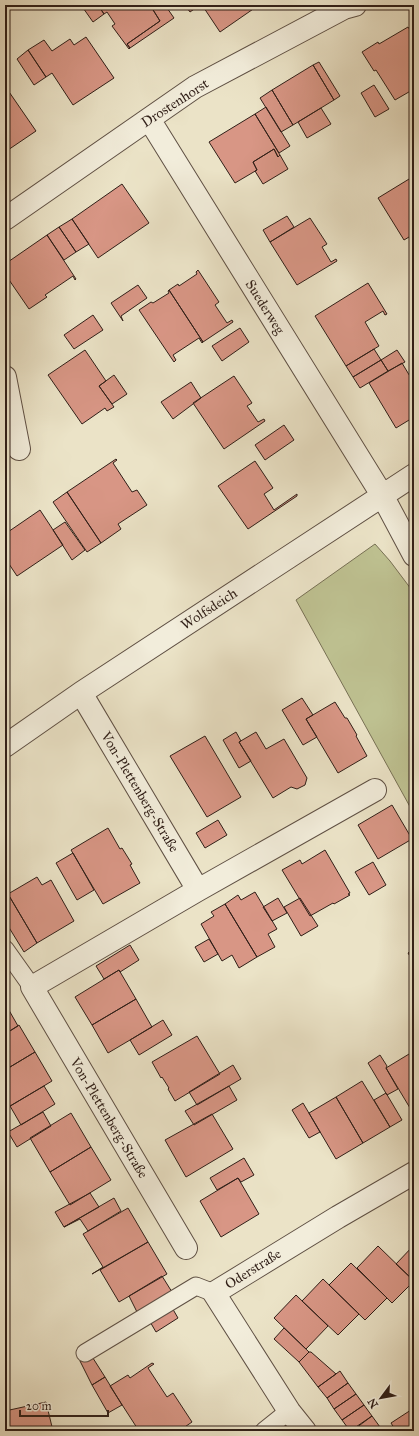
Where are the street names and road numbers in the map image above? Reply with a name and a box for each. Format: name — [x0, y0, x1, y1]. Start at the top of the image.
street label: Drostenhorst — [138, 75, 212, 131]
street label: Suederweg — [242, 277, 289, 338]
street label: Wolfsdeich — [178, 584, 241, 633]
street label: Von-Plettenberg-Straße — [97, 728, 183, 855]
street label: Von-Plettenberg-Straße — [66, 1054, 152, 1181]
street label: Oderstraße — [222, 1245, 284, 1293]

